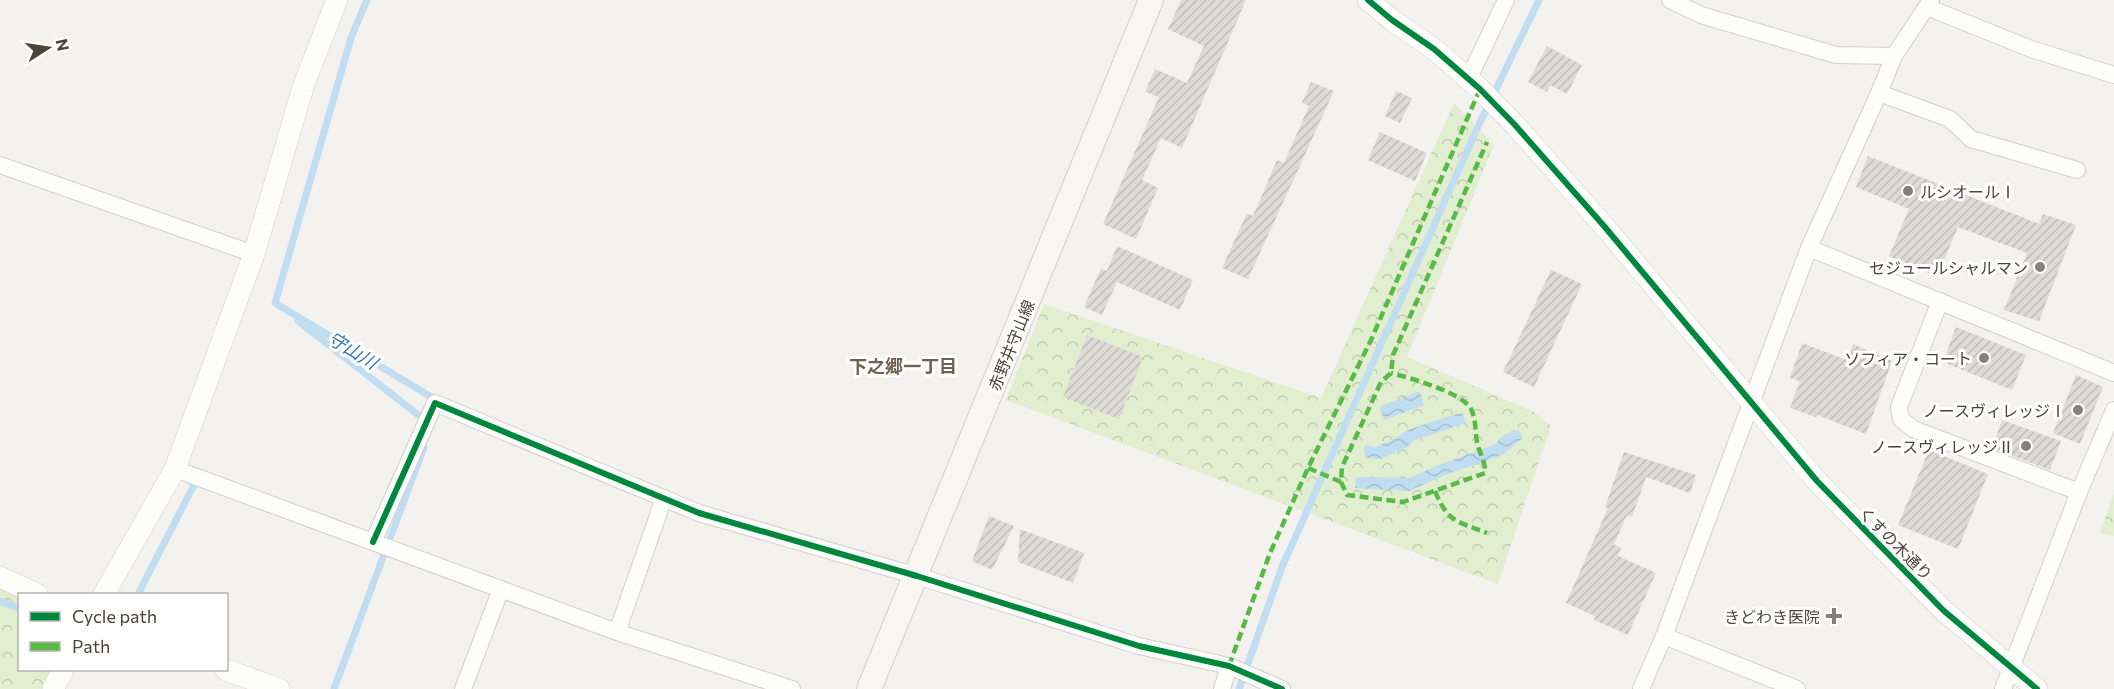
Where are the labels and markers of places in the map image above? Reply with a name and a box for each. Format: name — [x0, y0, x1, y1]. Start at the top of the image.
place label: ルシオールⅠ — [1920, 182, 2016, 201]
marker: ルシオールⅠ — [1901, 184, 1915, 198]
place label: セジュールシャルマン — [1869, 258, 2028, 277]
marker: セジュールシャルマン — [2033, 260, 2047, 274]
place label: ソフィア・コート — [1844, 349, 1972, 368]
marker: ソフィア・コート — [1977, 351, 1991, 365]
place label: ノースヴィレッジⅠ — [1923, 401, 2066, 420]
marker: ノースヴィレッジⅠ — [2071, 403, 2085, 417]
place label: ノースヴィレッジⅡ — [1871, 437, 2014, 456]
marker: ノースヴィレッジⅡ — [2019, 439, 2033, 453]
place label: きどわき医院 — [1724, 607, 1820, 626]
marker: きどわき医院 — [1825, 607, 1843, 625]

